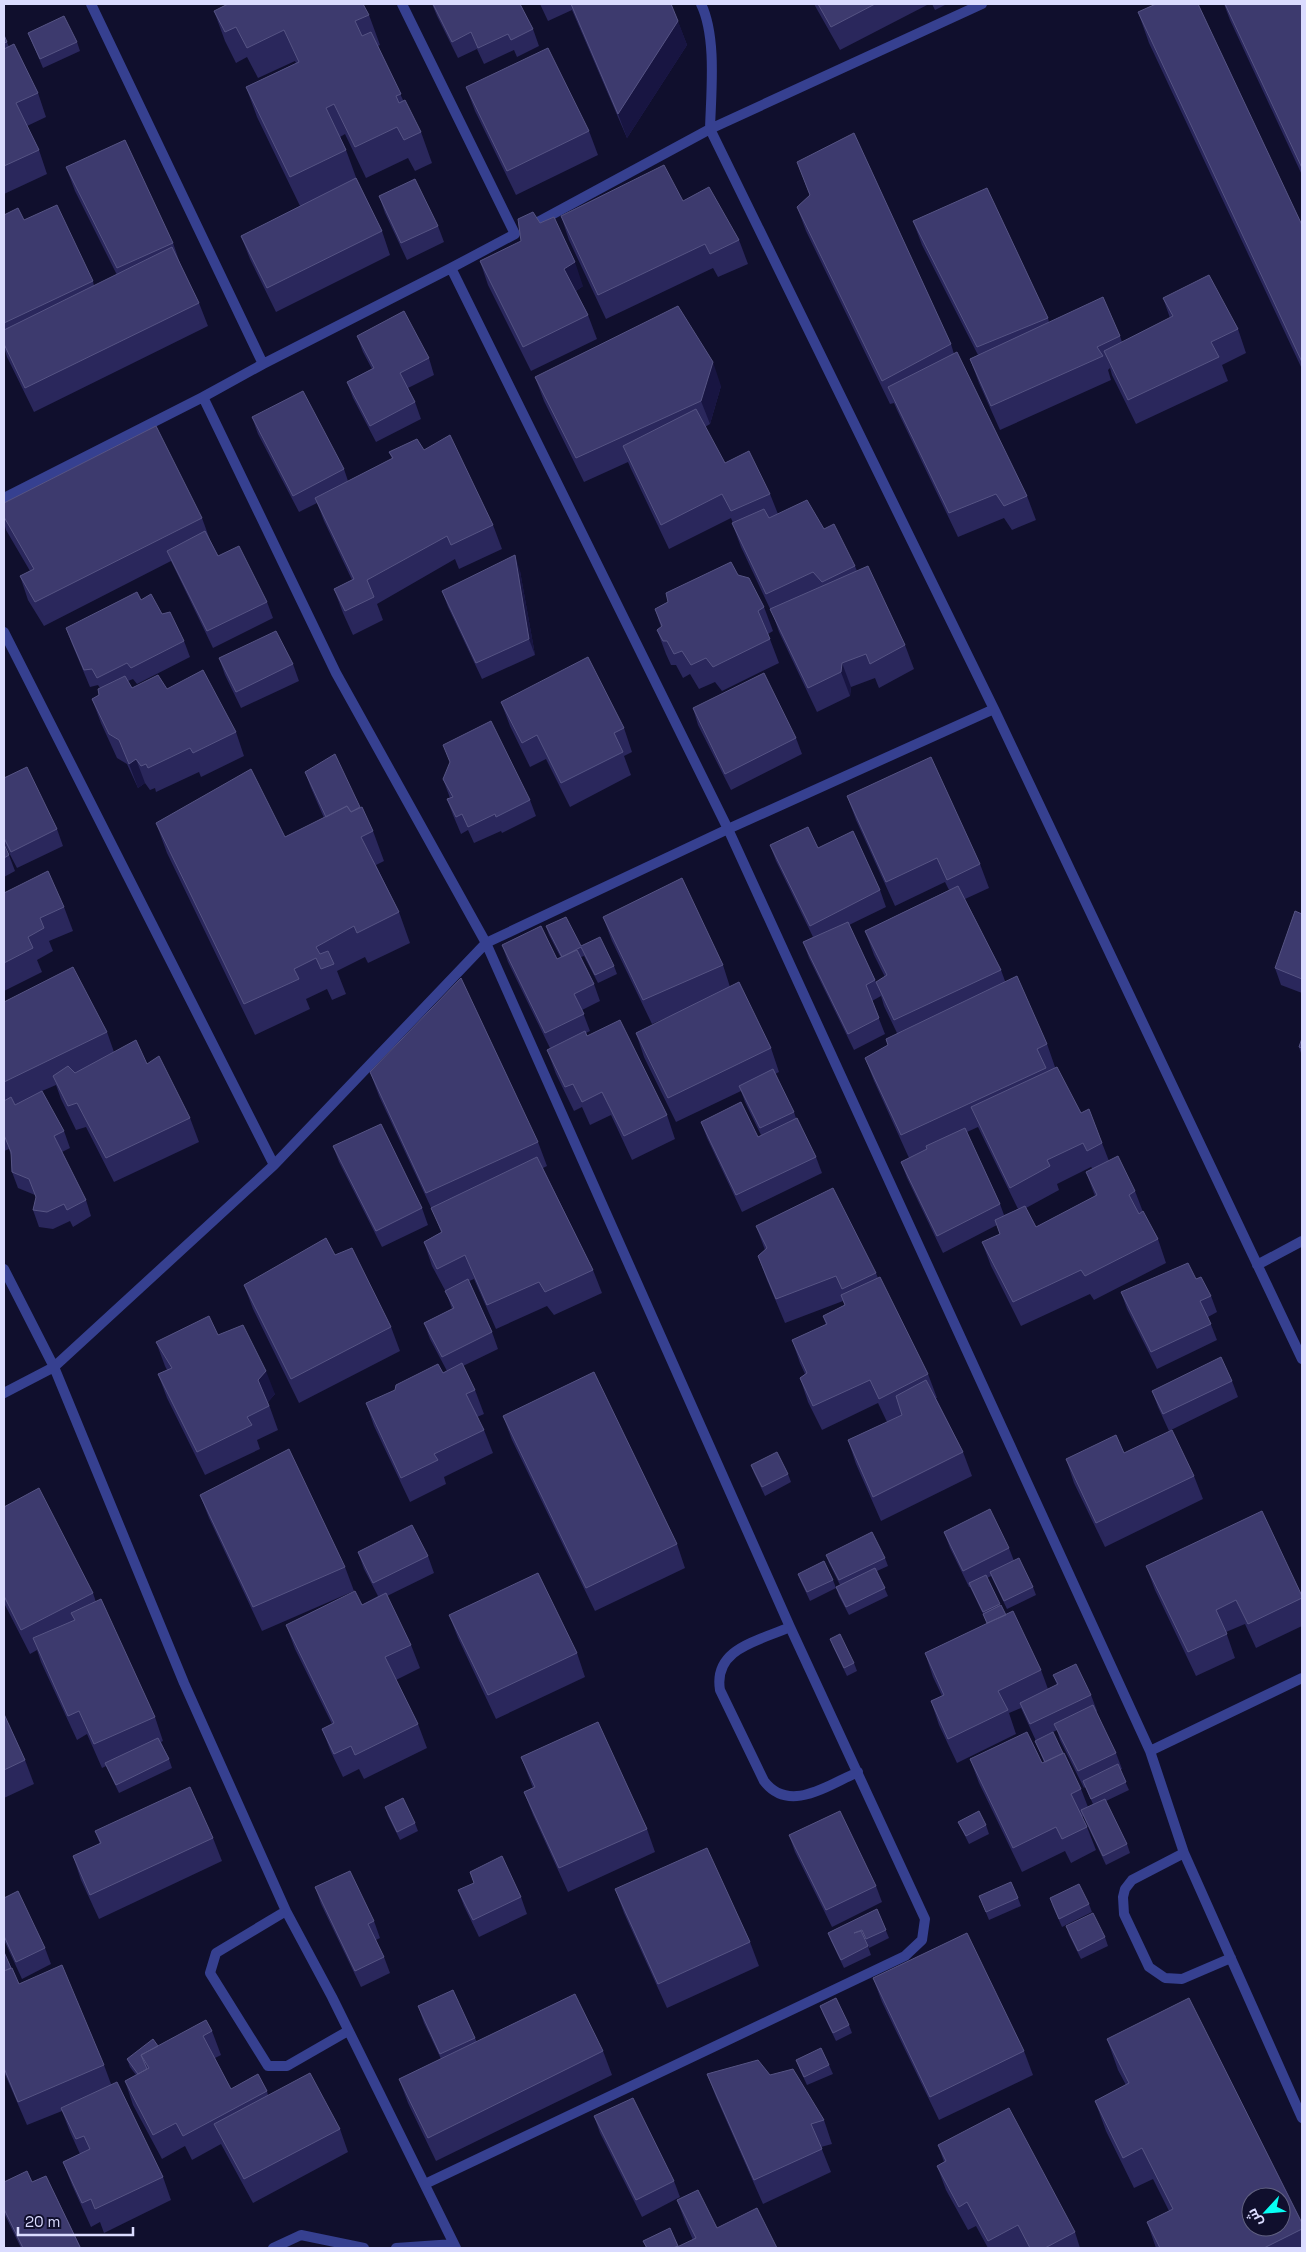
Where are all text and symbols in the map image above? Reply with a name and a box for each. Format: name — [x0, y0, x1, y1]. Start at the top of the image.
north arrow — [1241, 2187, 1291, 2237]
scale bar — [18, 2204, 132, 2236]
text: ش — [1242, 2206, 1266, 2230]
text: 20 m — [25, 2212, 60, 2231]

